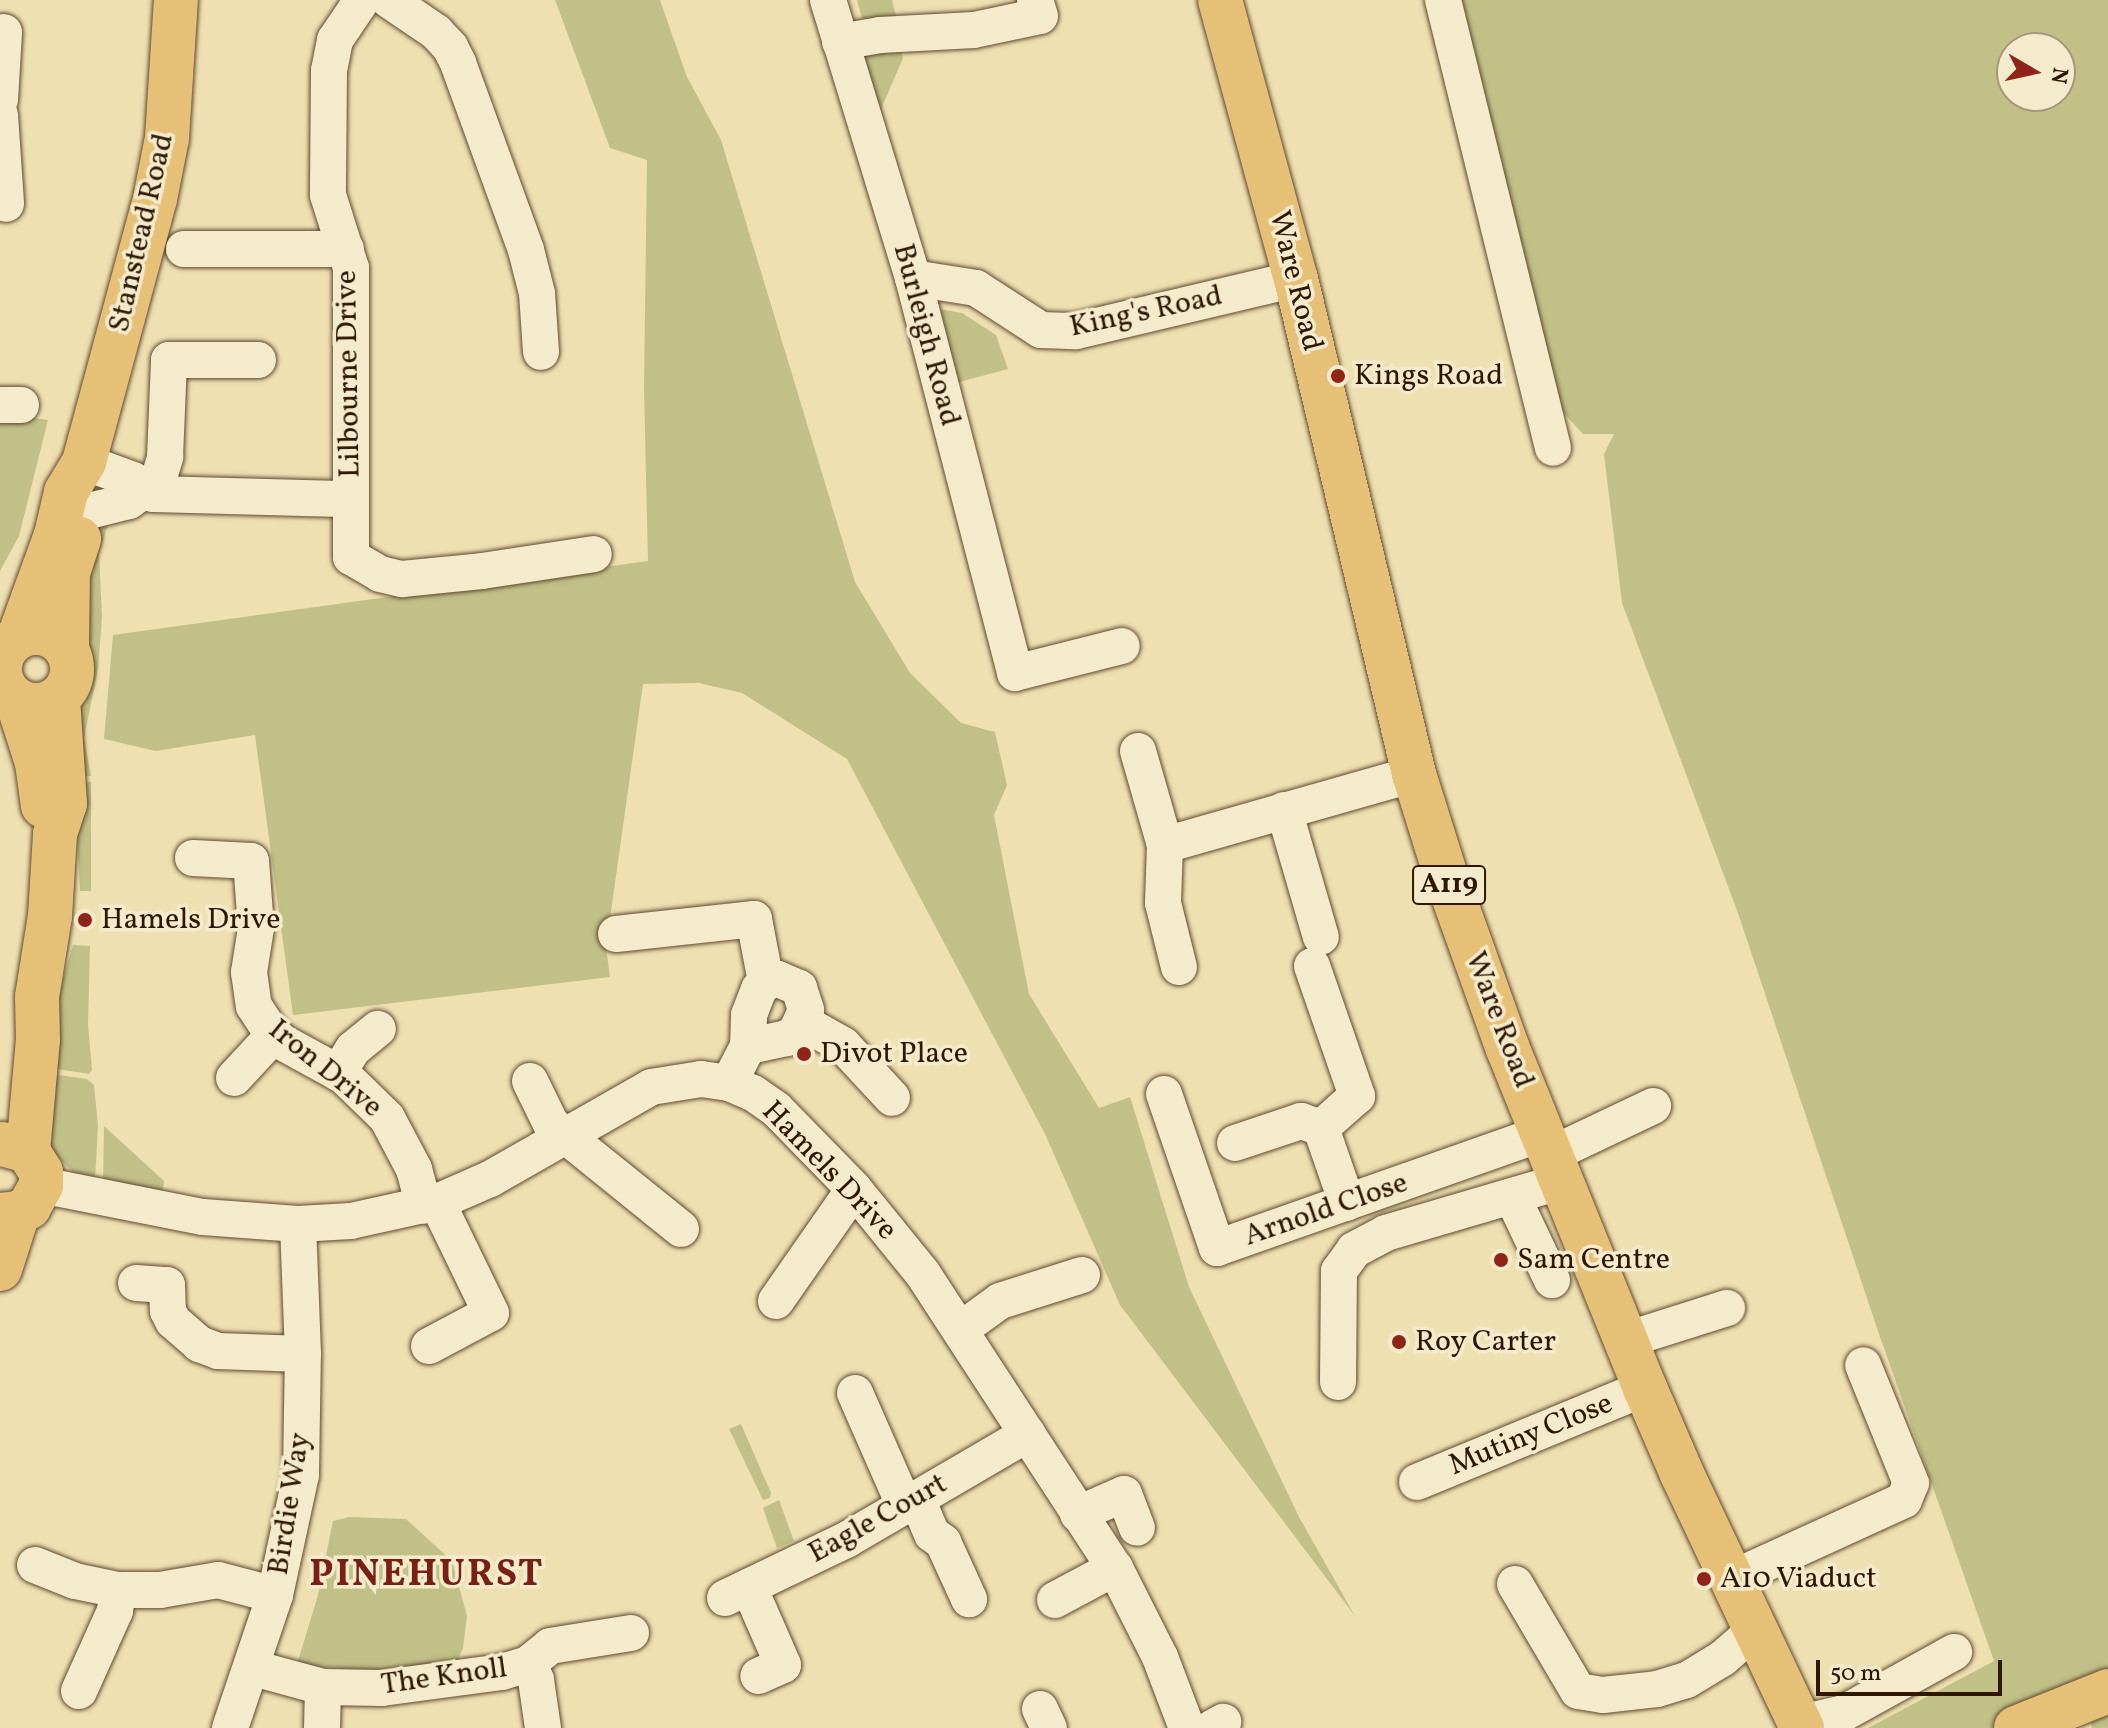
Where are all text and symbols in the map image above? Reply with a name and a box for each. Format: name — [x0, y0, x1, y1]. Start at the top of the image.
north arrow — [1996, 32, 2076, 112]
text: N — [2042, 65, 2075, 86]
street label: Stanstead Road — [102, 130, 182, 336]
street label: Ware Road — [1260, 207, 1330, 355]
street label: Burleigh Road — [884, 240, 968, 430]
street label: Lilbourne Drive — [329, 270, 369, 478]
street label: King's Road — [1066, 278, 1226, 346]
place label: Kings Road — [1354, 358, 1503, 394]
marker: Kings Road — [1329, 367, 1347, 385]
road number: A119 — [1411, 861, 1487, 909]
place label: Hamels Drive — [101, 902, 280, 938]
marker: Hamels Drive — [76, 911, 94, 929]
street label: Ware Road — [1456, 947, 1542, 1093]
street label: Iron Drive — [261, 1012, 389, 1126]
place label: Divot Place — [820, 1036, 968, 1072]
marker: Divot Place — [795, 1045, 813, 1063]
street label: Hamels Drive — [754, 1094, 904, 1248]
street label: Arnold Close — [1239, 1165, 1413, 1255]
place label: Sam Centre — [1517, 1242, 1670, 1278]
marker: Sam Centre — [1492, 1251, 1510, 1269]
place label: Roy Carter — [1415, 1324, 1557, 1360]
marker: Roy Carter — [1390, 1333, 1408, 1351]
street label: Mutiny Close — [1443, 1386, 1619, 1484]
street label: Birdie Way — [261, 1430, 319, 1578]
street label: Eagle Court — [802, 1466, 954, 1572]
district label: PINEHURST — [309, 1553, 545, 1599]
place label: A10 Viaduct — [1720, 1561, 1878, 1597]
marker: A10 Viaduct — [1695, 1570, 1713, 1588]
scale bar — [1820, 1644, 2006, 1694]
street label: The Knoll — [379, 1650, 509, 1704]
text: 50 m — [1830, 1657, 1882, 1691]

